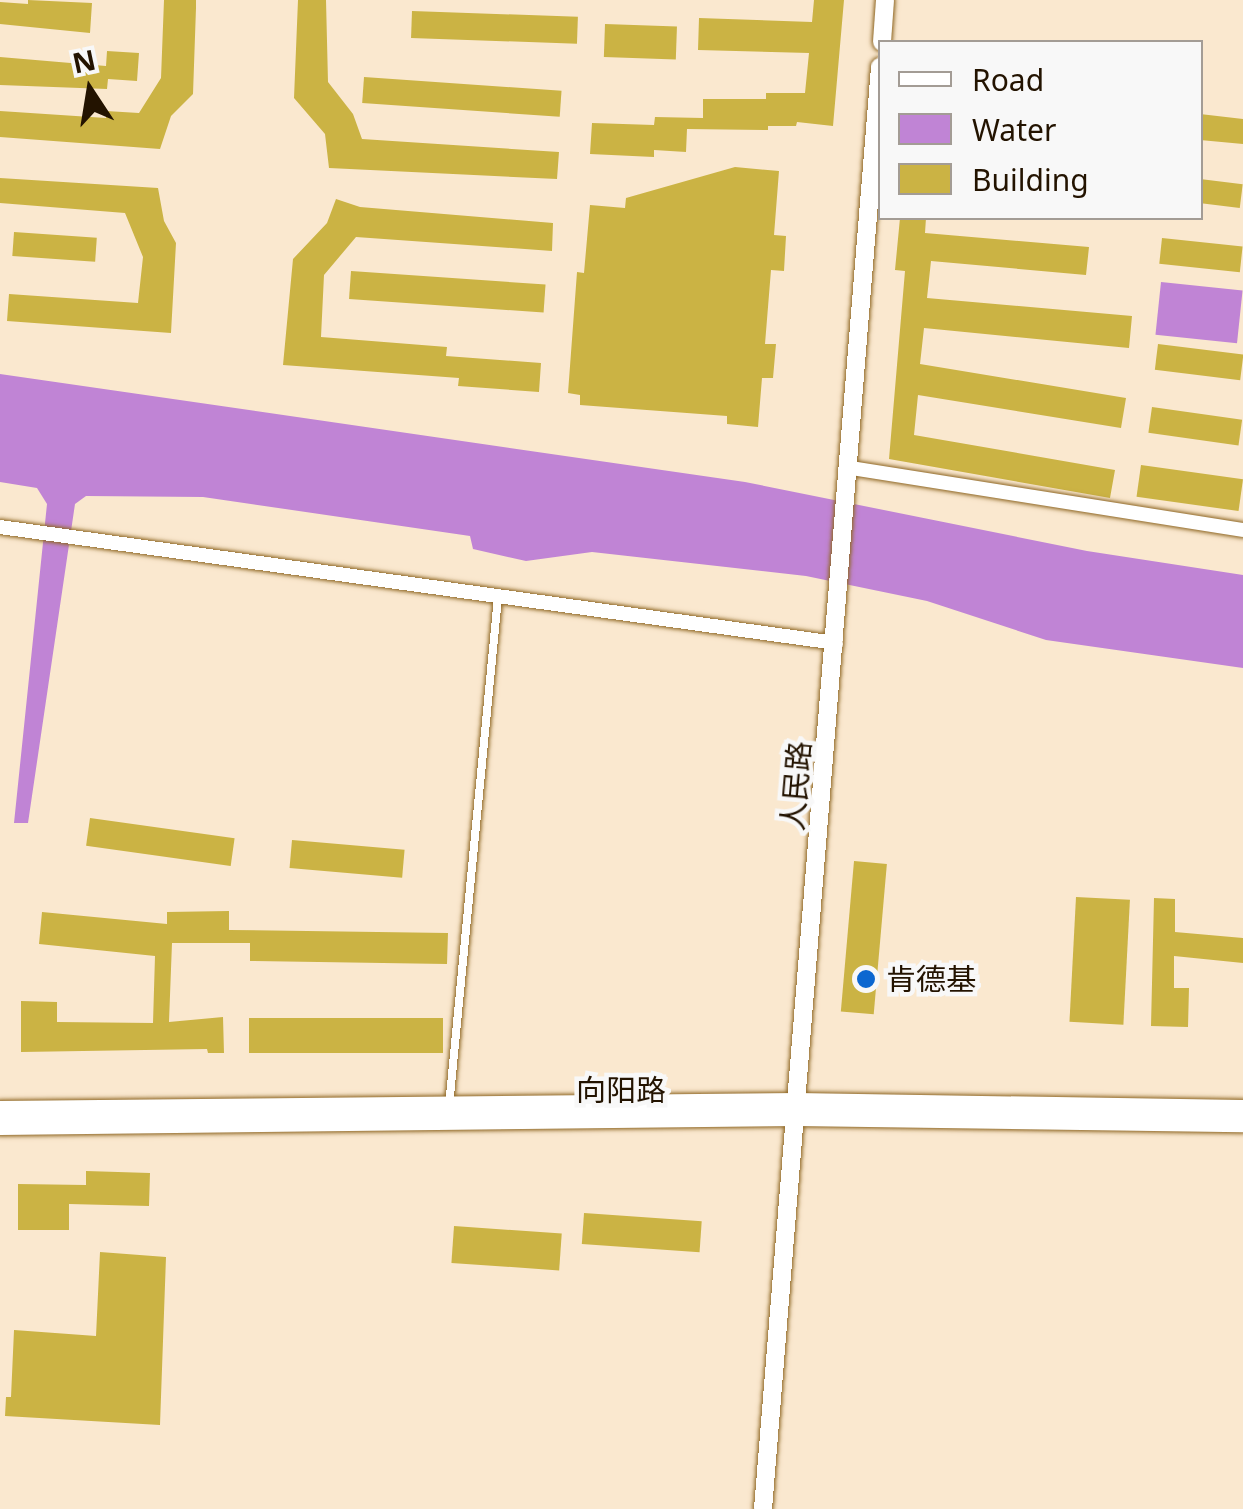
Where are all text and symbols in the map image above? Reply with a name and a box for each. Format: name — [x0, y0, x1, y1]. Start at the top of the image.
north arrow — [40, 40, 140, 140]
text: N — [69, 40, 99, 82]
legend — [878, 40, 1203, 220]
text: Road — [972, 59, 1044, 100]
text: Water — [972, 109, 1056, 150]
text: Building — [972, 159, 1089, 200]
street label: 人民路 — [774, 740, 818, 832]
place label: 肯德基 — [886, 961, 976, 997]
marker: 肯德基 — [855, 968, 877, 990]
street label: 向阳路 — [576, 1072, 666, 1108]

